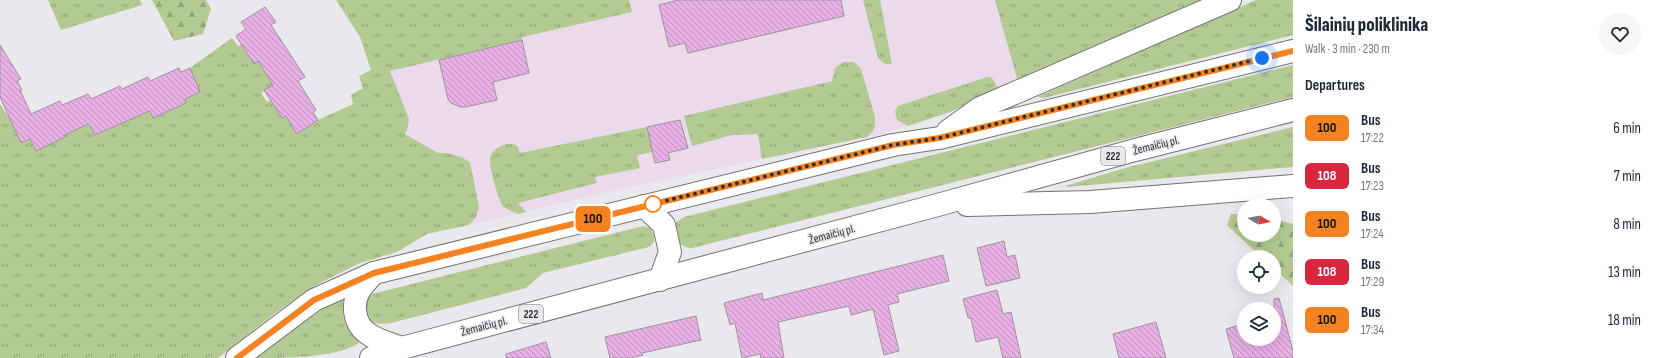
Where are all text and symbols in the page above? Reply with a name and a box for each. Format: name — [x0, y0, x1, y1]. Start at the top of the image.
button: heart — [1599, 13, 1641, 55]
text: Šilainių poliklinika — [1305, 14, 1428, 37]
text: Walk · 3 min · 230 m — [1305, 41, 1390, 57]
your location — [1252, 48, 1272, 68]
text: Departures — [1305, 76, 1365, 95]
text: Bus — [1361, 111, 1380, 130]
text: 100 — [1318, 119, 1336, 136]
text: 6 min — [1613, 119, 1641, 138]
text: 17:22 — [1361, 130, 1384, 146]
street label: Žemaičių pl. — [1131, 132, 1181, 159]
road number: 222 — [1101, 147, 1125, 165]
text: Bus — [1361, 159, 1380, 178]
text: 108 — [1318, 167, 1336, 184]
text: 7 min — [1614, 167, 1641, 186]
text: 17:23 — [1361, 178, 1384, 194]
unlabelled marker — [644, 195, 662, 213]
north arrow — [1237, 198, 1281, 242]
map controls — [1237, 198, 1281, 346]
line badge: 100 — [570, 206, 616, 232]
text: Bus — [1361, 207, 1380, 226]
text: 100 — [584, 210, 602, 227]
text: 100 — [1318, 215, 1336, 232]
text: 8 min — [1613, 215, 1641, 234]
street label: Žemaičių pl. — [807, 221, 857, 248]
text: 17:24 — [1361, 226, 1384, 242]
button: locate — [1237, 250, 1281, 294]
text: Bus — [1361, 255, 1380, 274]
text: 108 — [1318, 263, 1336, 280]
text: 13 min — [1608, 263, 1641, 282]
text: 17:29 — [1361, 274, 1384, 290]
button: layers — [1237, 302, 1281, 346]
text: Bus — [1361, 303, 1380, 322]
road number: 222 — [519, 305, 543, 323]
text: 100 — [1318, 311, 1336, 328]
text: 18 min — [1608, 311, 1641, 330]
street label: Žemaičių pl. — [459, 313, 509, 340]
text: 17:34 — [1361, 322, 1384, 338]

